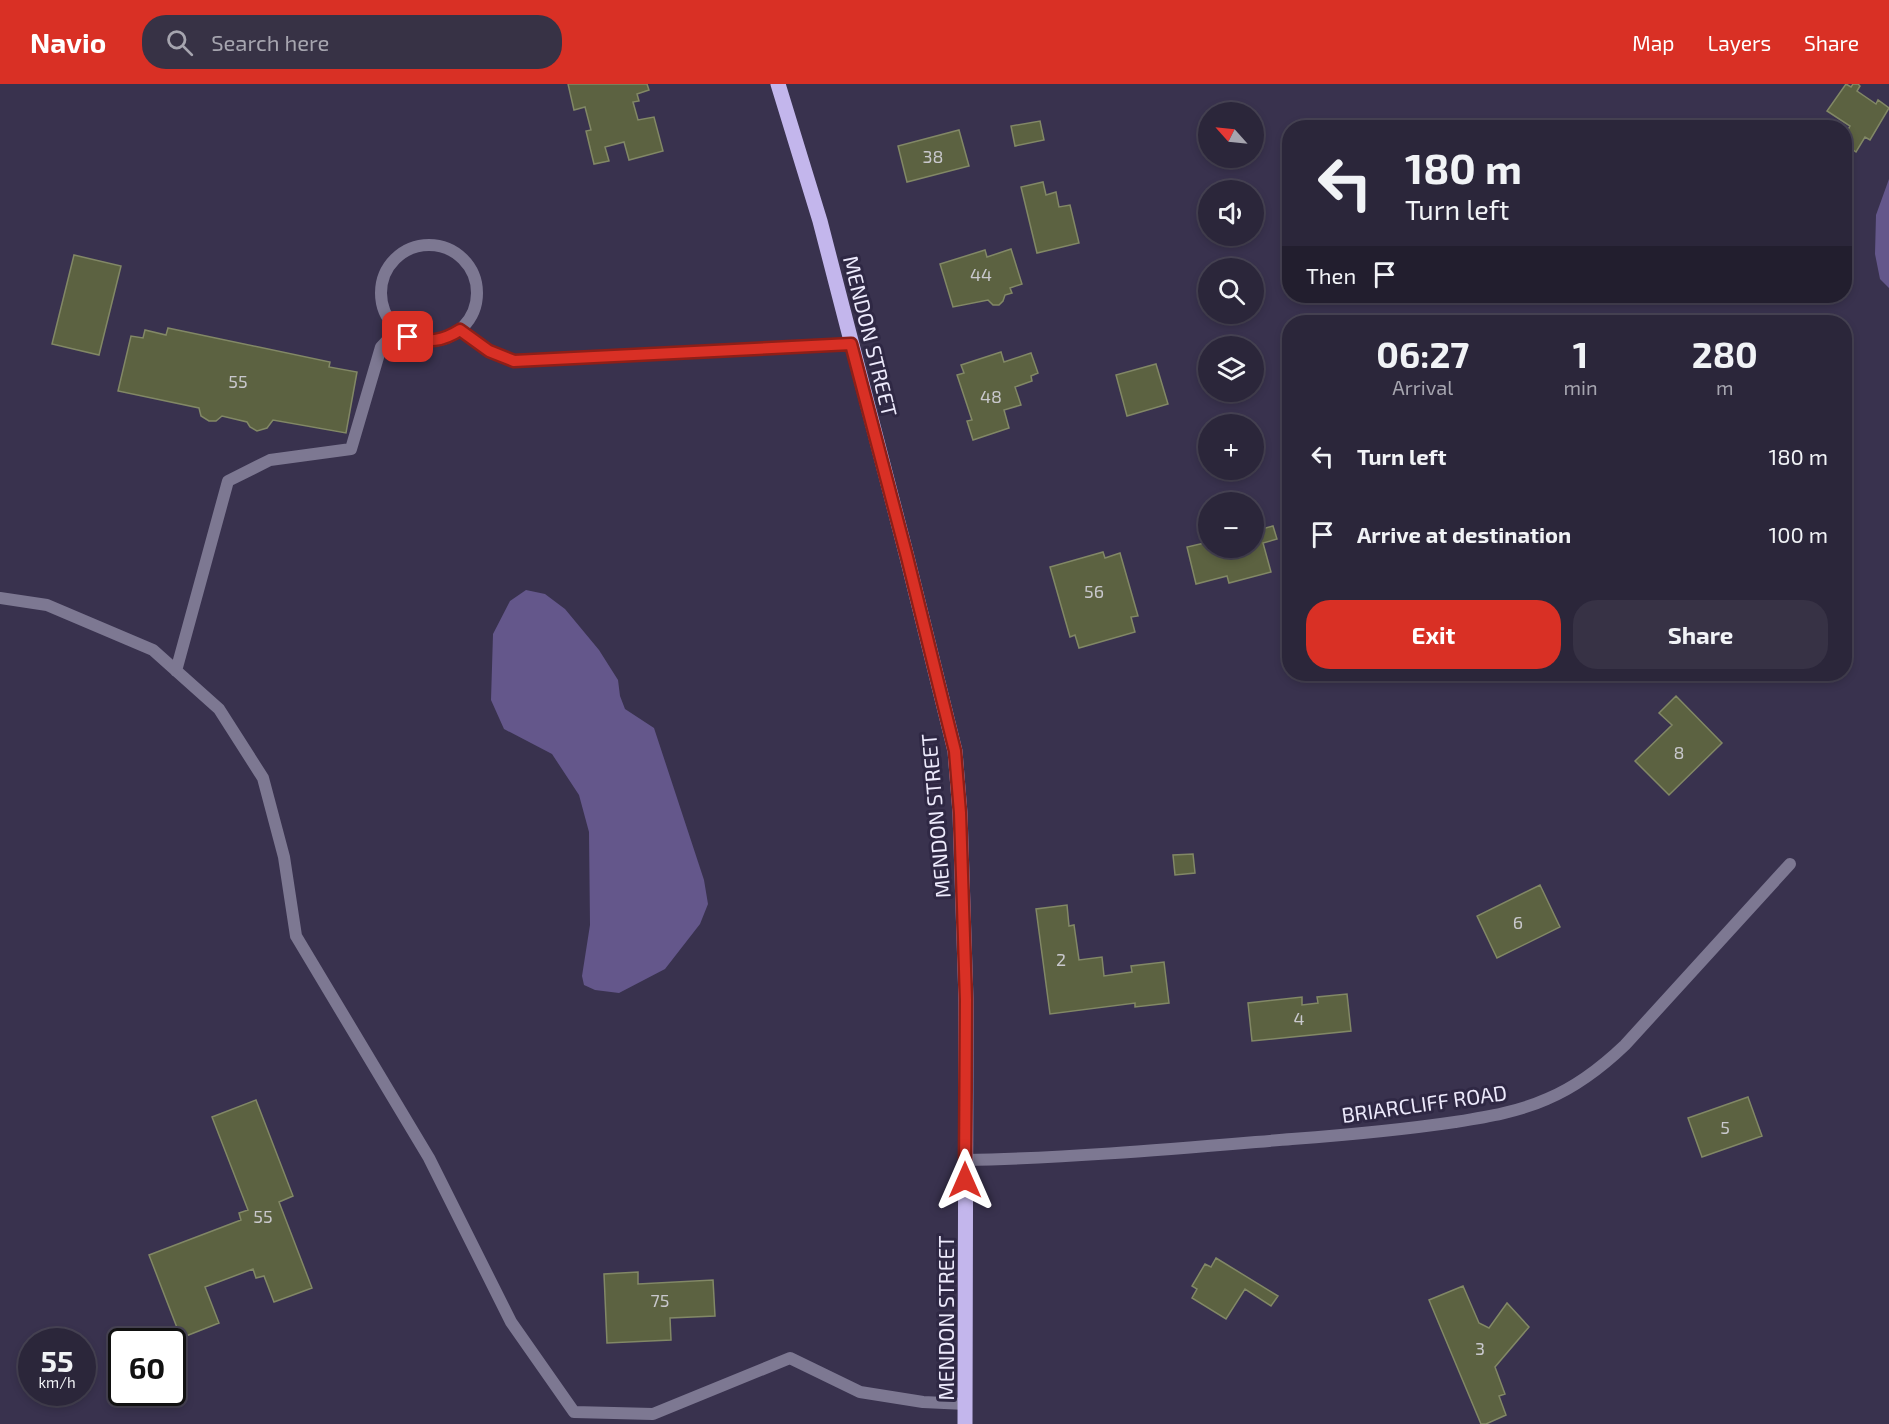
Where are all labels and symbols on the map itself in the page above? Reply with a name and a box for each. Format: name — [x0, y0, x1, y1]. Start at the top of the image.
north arrow — [1198, 102, 1264, 168]
house number: 38 — [923, 145, 943, 167]
street label: MENDON STREET — [839, 253, 903, 419]
house number: 44 — [970, 263, 992, 285]
pin — [382, 311, 433, 362]
house number: 55 — [228, 370, 248, 392]
house number: 48 — [980, 385, 1002, 407]
house number: 56 — [1084, 580, 1104, 602]
street label: MENDON STREET — [915, 733, 955, 899]
house number: 8 — [1674, 741, 1684, 763]
house number: 6 — [1513, 911, 1523, 933]
house number: 2 — [1056, 948, 1066, 970]
house number: 4 — [1293, 1007, 1305, 1029]
street label: BRIARCLIFF ROAD — [1340, 1079, 1508, 1127]
house number: 5 — [1720, 1116, 1730, 1138]
position arrow — [933, 1148, 997, 1212]
house number: 55 — [253, 1205, 273, 1227]
street label: MENDON STREET — [933, 1235, 958, 1401]
house number: 75 — [651, 1289, 669, 1311]
speed limit sign: 60 — [108, 1328, 186, 1406]
house number: 3 — [1475, 1337, 1485, 1359]

